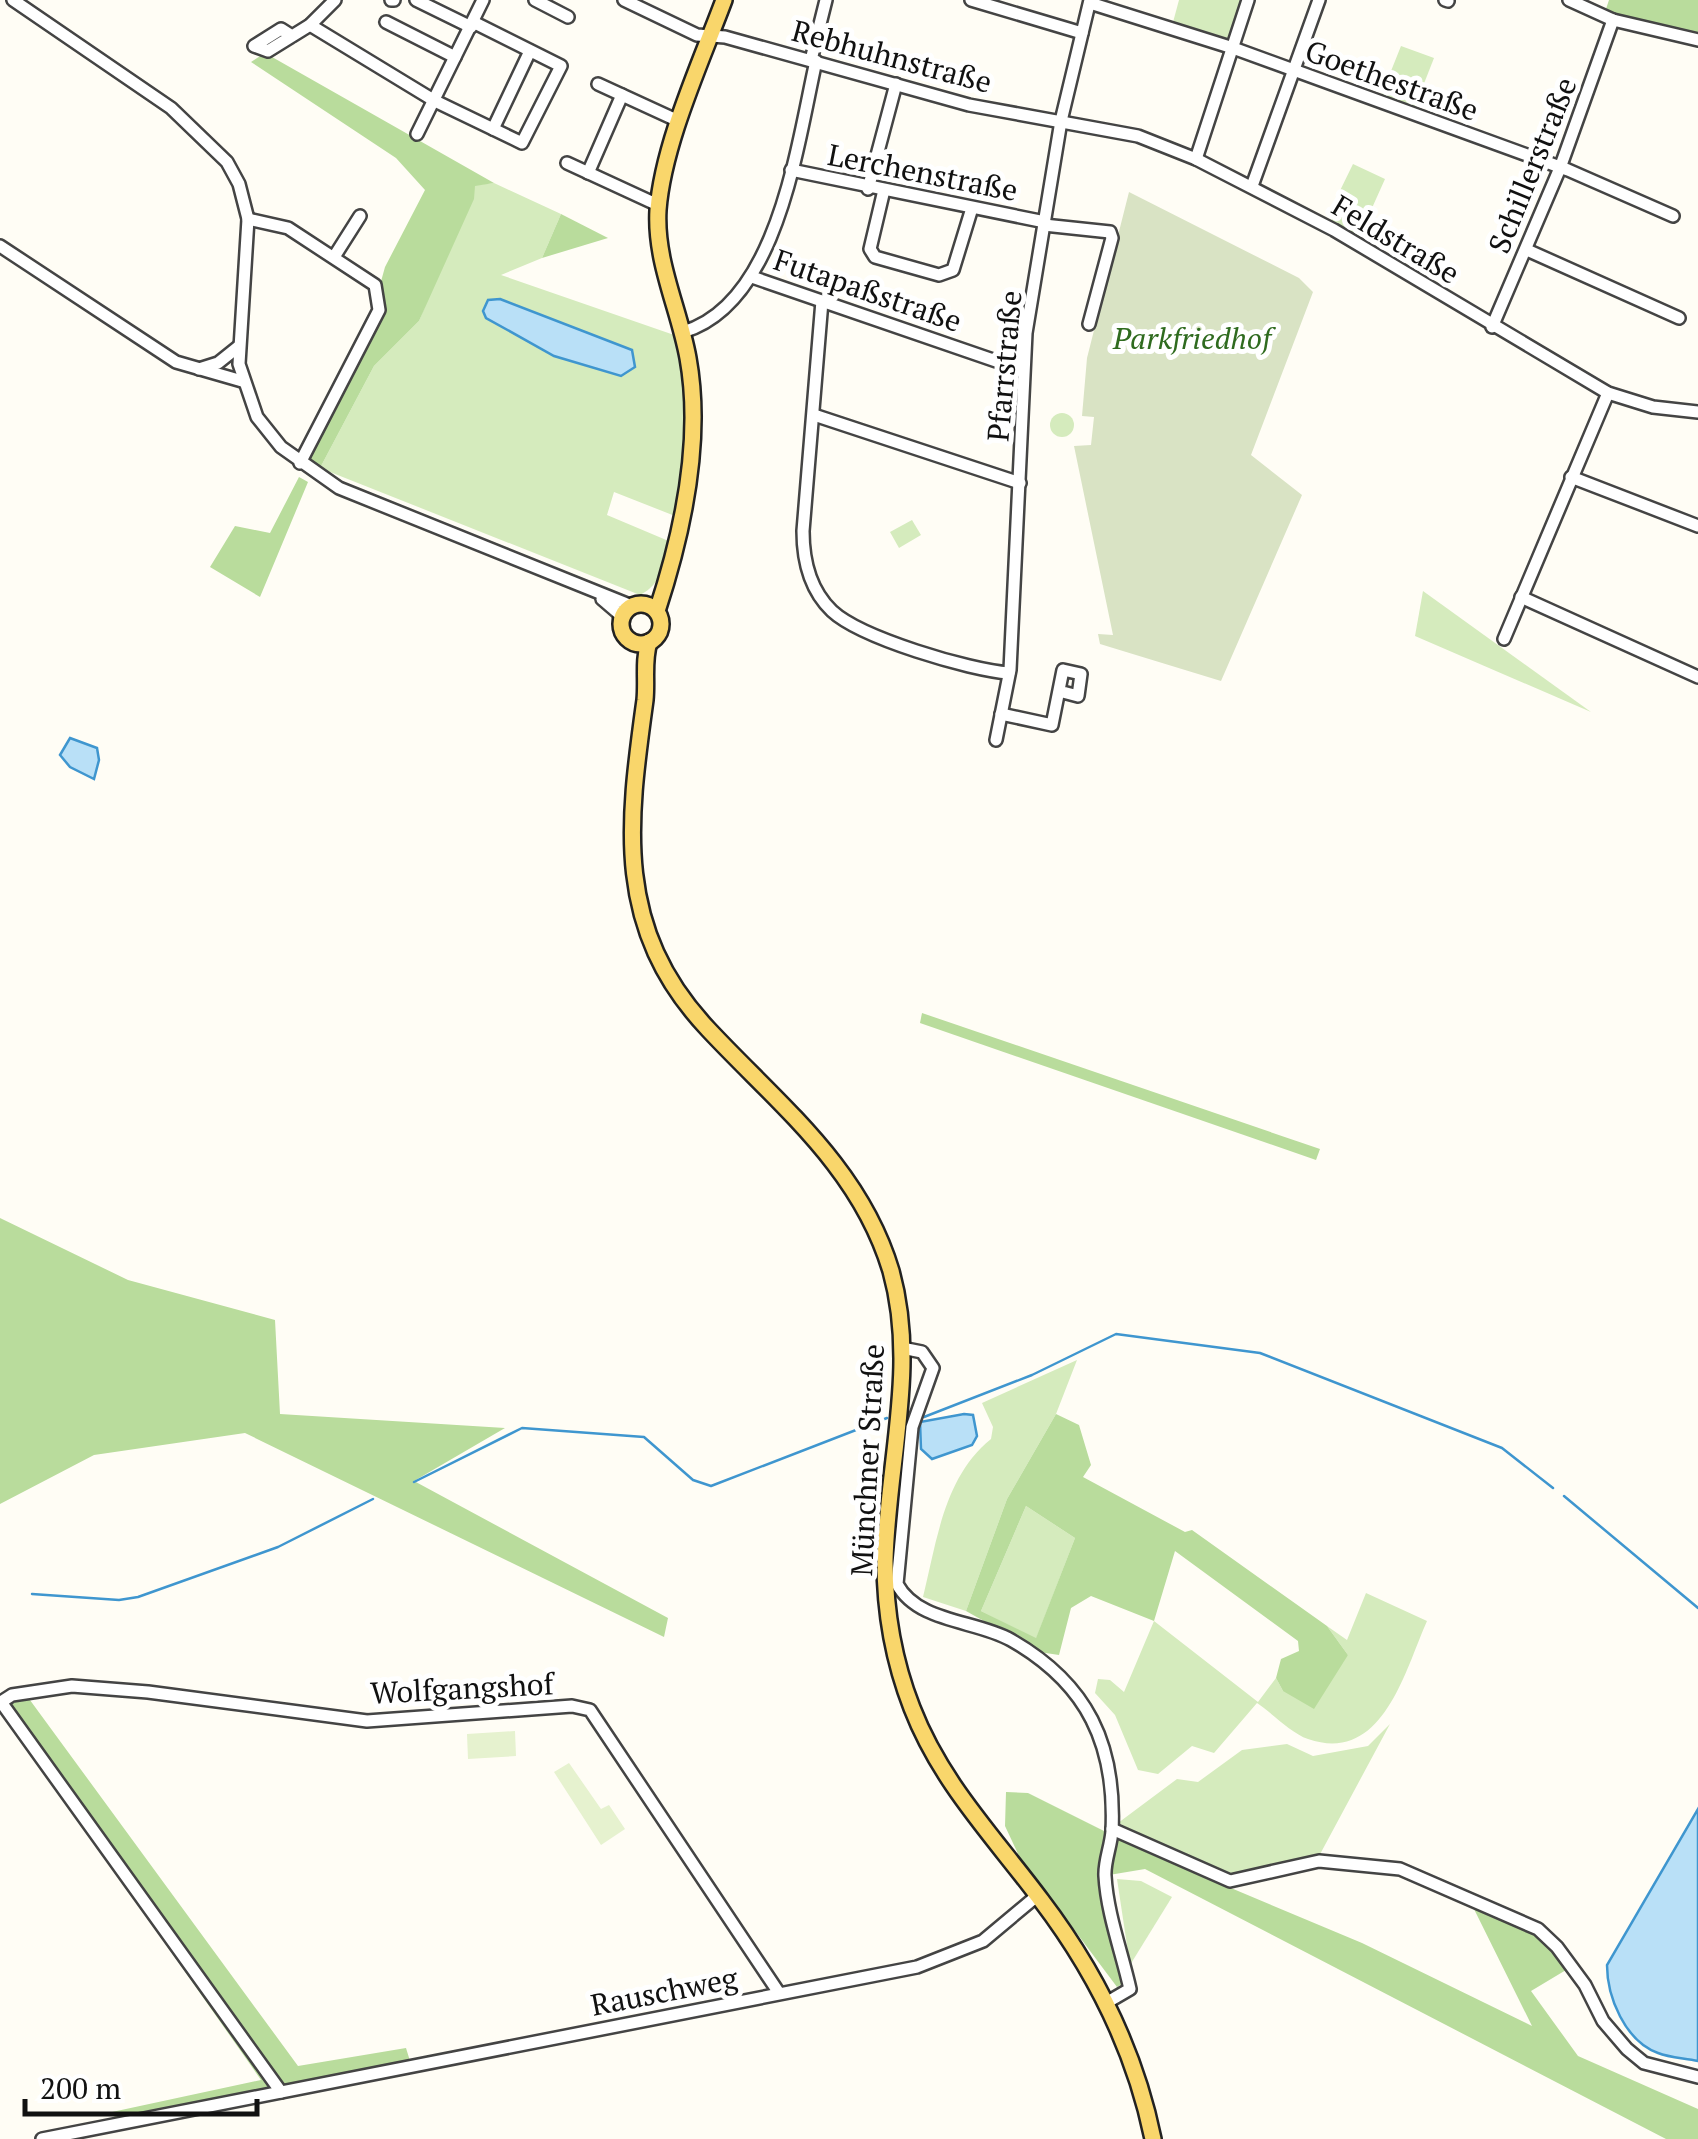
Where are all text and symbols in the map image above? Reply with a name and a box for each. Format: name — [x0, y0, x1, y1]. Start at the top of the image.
street label: Rebhuhnstraße — [788, 10, 996, 102]
street label: Goethestraße — [1300, 30, 1484, 130]
street label: Schillerstraße — [1479, 71, 1585, 259]
street label: Lerchenstraße — [825, 134, 1021, 210]
street label: Feldstraße — [1325, 185, 1467, 293]
street label: Futapaßstraße — [769, 239, 967, 341]
street label: Pfarrstraße — [977, 289, 1031, 443]
park label: Parkfriedhof — [1112, 318, 1276, 358]
street label: Münchner Straße — [841, 1343, 893, 1577]
street label: Wolfgangshof — [369, 1663, 556, 1713]
street label: Rauschweg — [587, 1957, 742, 2025]
scale bar — [25, 2054, 258, 2116]
text: 200 m — [40, 2068, 121, 2108]

